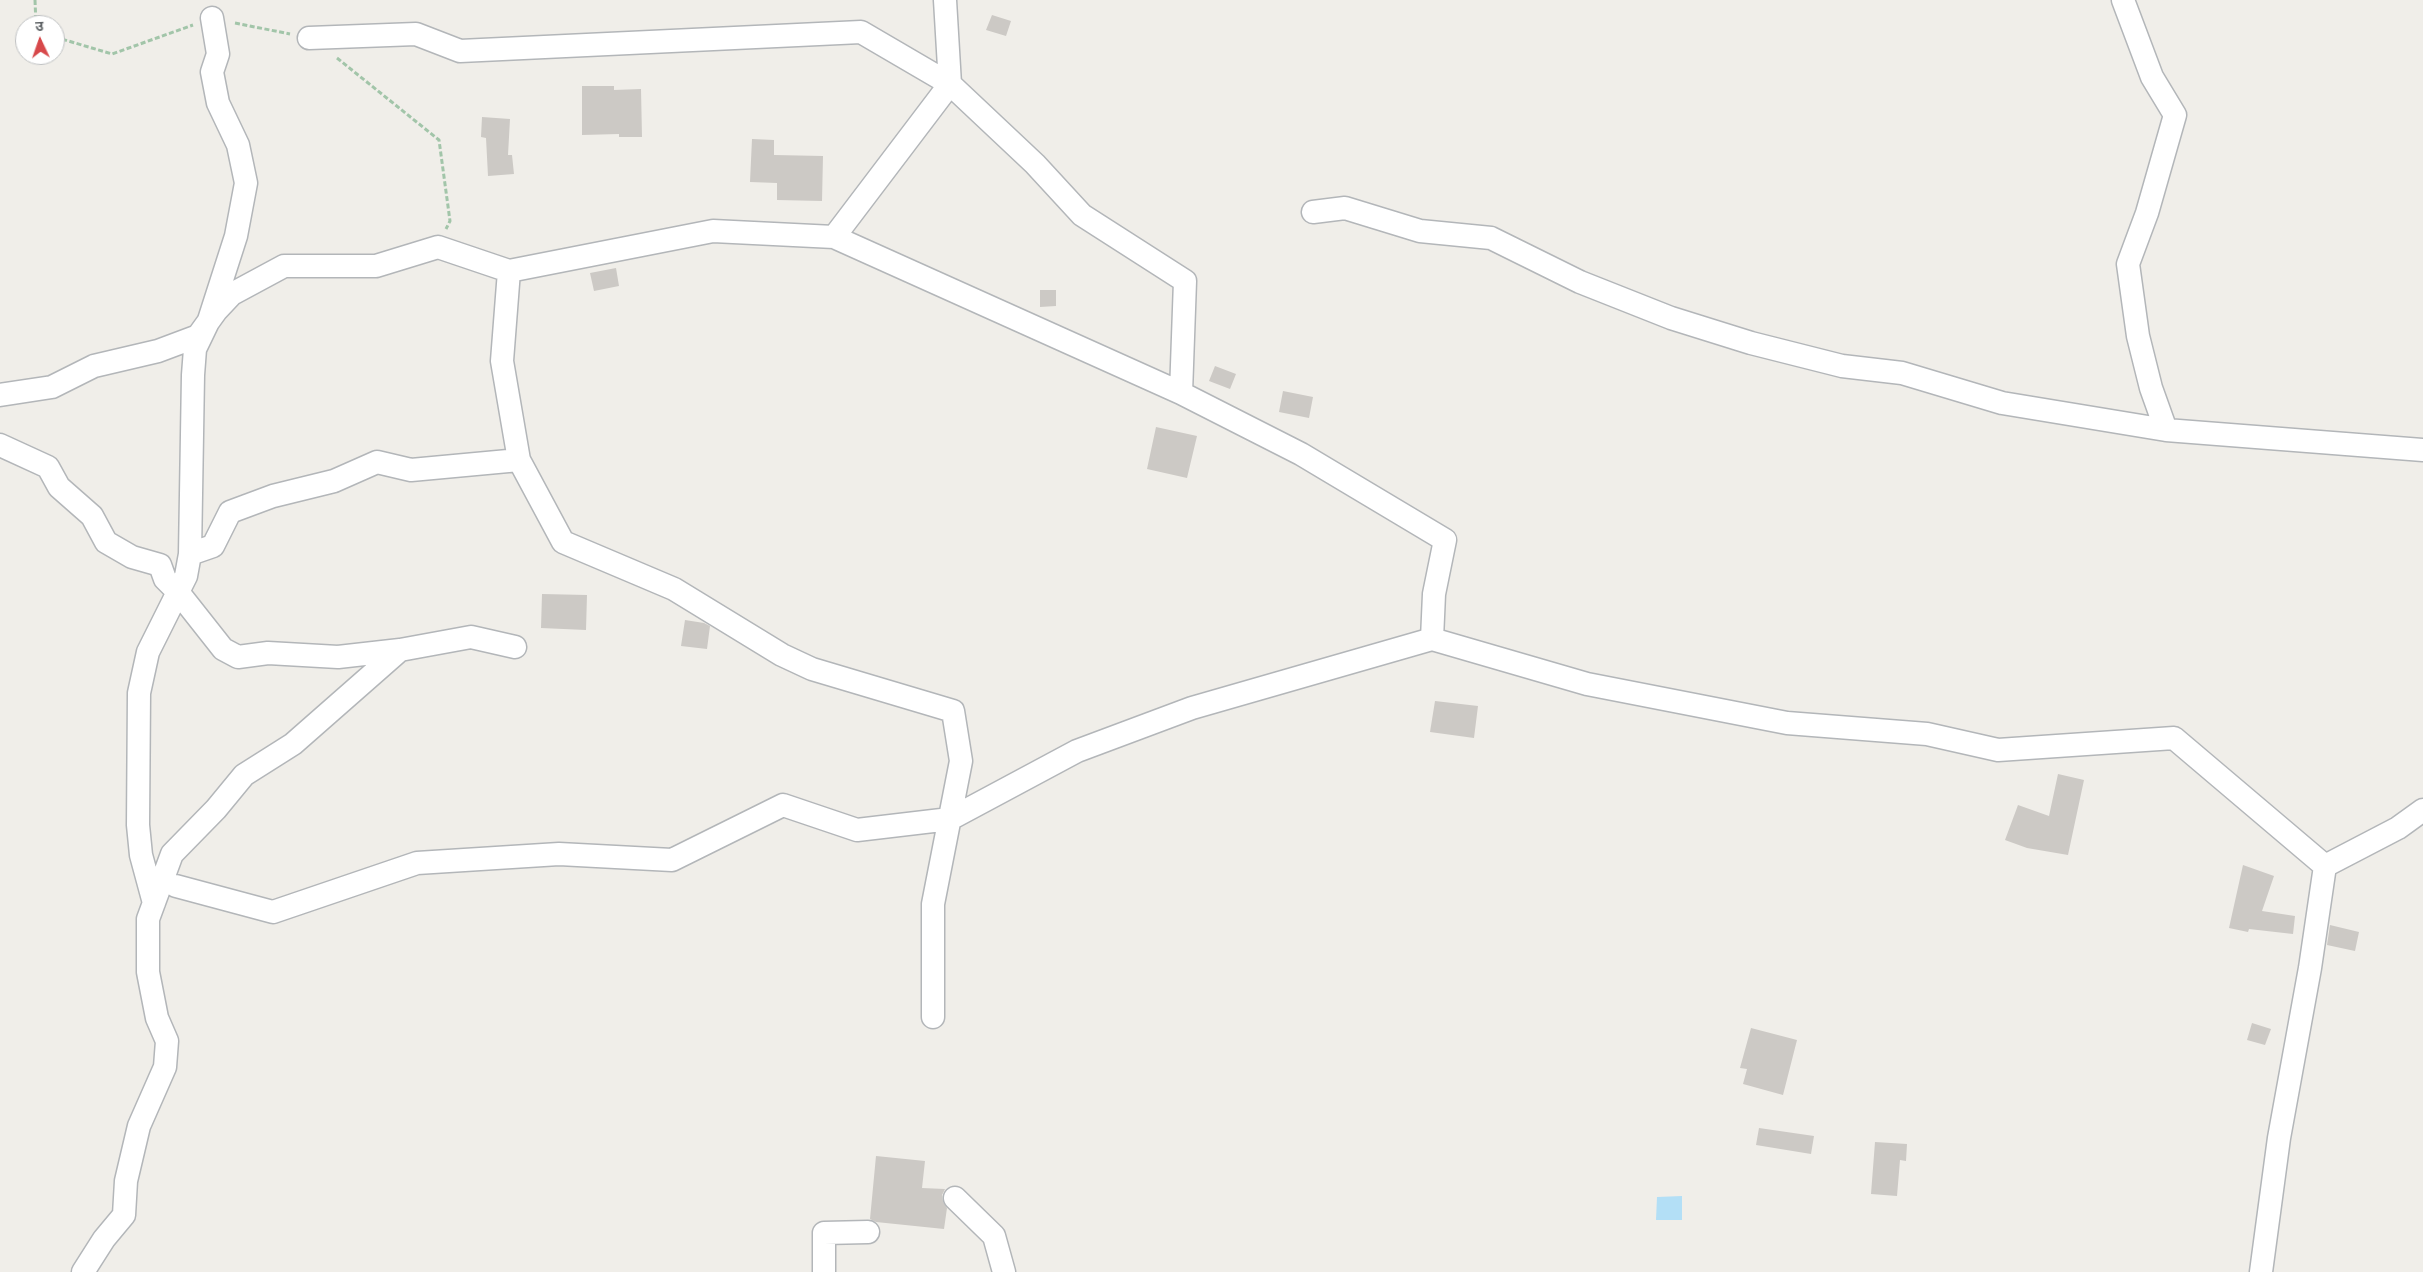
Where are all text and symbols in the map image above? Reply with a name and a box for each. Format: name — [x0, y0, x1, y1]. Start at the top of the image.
north arrow — [15, 15, 65, 65]
text: उ — [35, 17, 44, 34]

